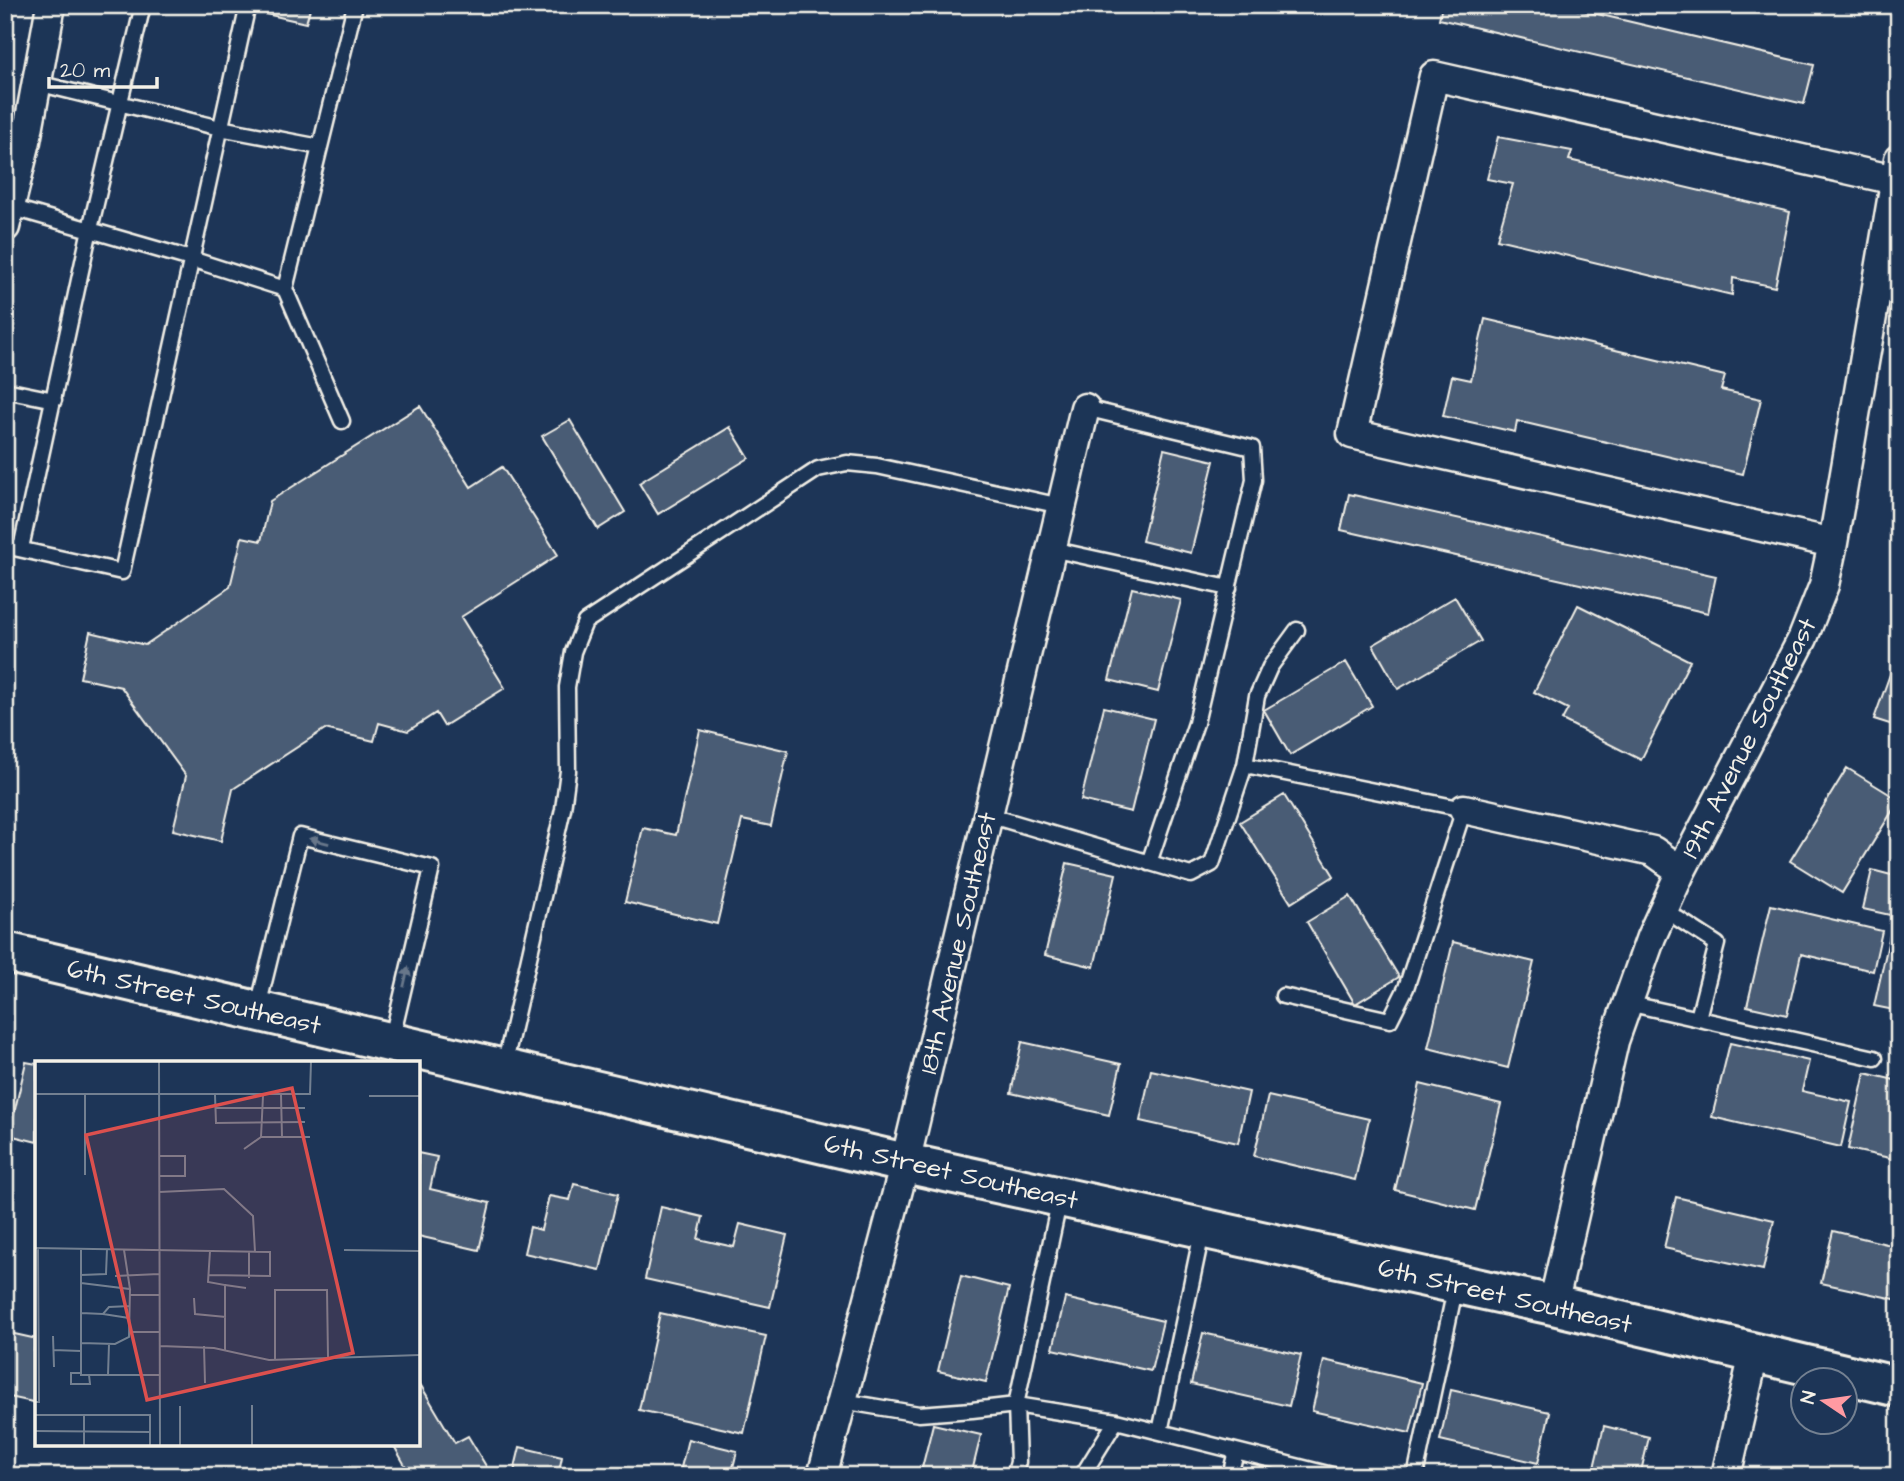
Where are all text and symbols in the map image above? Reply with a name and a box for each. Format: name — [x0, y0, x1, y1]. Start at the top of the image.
scale bar — [49, 46, 158, 90]
text: 20 m — [60, 56, 111, 85]
street label: 19th Avenue Southeast — [1673, 611, 1826, 864]
street label: 18th Avenue Southeast — [910, 808, 1006, 1077]
one-way arrow — [308, 835, 330, 846]
street label: 6th Street Southeast — [64, 950, 325, 1044]
one-way arrow — [401, 966, 412, 988]
inset map — [35, 1061, 420, 1446]
street label: 6th Street Southeast — [821, 1125, 1082, 1219]
street label: 6th Street Southeast — [1375, 1249, 1636, 1343]
north arrow — [1788, 1366, 1858, 1436]
text: N — [1794, 1389, 1823, 1406]

